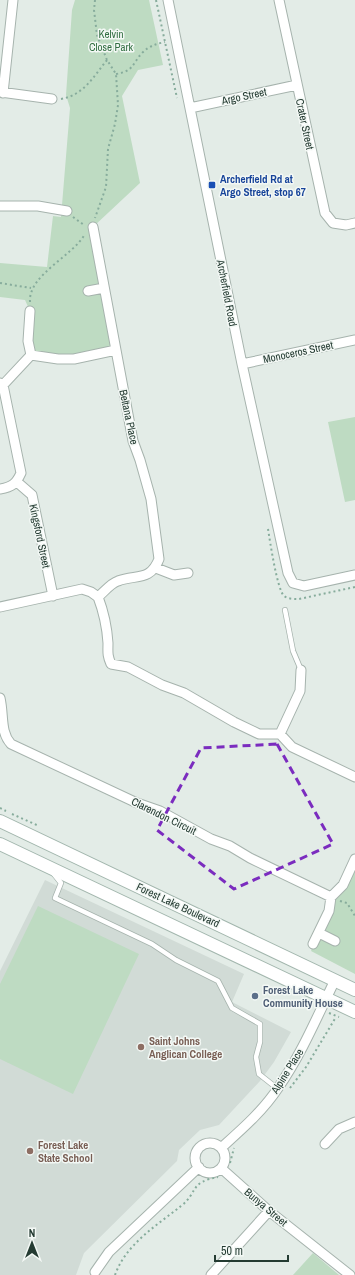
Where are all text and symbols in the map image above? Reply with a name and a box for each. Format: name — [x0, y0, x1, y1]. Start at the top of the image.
park label: Kelvin Close Park — [89, 27, 134, 54]
street label: Argo Street — [219, 84, 268, 108]
street label: Crater Street — [293, 97, 317, 151]
place label: Archerfield Rd at Argo Street, stop 67 — [220, 172, 306, 199]
marker: Archerfield Rd at Argo Street, stop 67 — [207, 180, 217, 190]
street label: Archerfield Road — [213, 257, 240, 328]
street label: Monoceros Street — [262, 338, 335, 366]
street label: Beltana Place — [116, 388, 142, 446]
street label: Kingsford Street — [26, 503, 54, 570]
street label: Clarendon Circuit — [129, 794, 199, 838]
street label: Forest Lake Boulevard — [134, 880, 222, 930]
place label: Forest Lake Community House — [263, 983, 343, 1010]
marker: Forest Lake Community House — [250, 991, 260, 1001]
place label: Saint Johns Anglican College — [149, 1034, 222, 1061]
marker: Saint Johns Anglican College — [136, 1042, 146, 1052]
street label: Alpine Place — [267, 1046, 306, 1097]
place label: Forest Lake State School — [38, 1138, 93, 1165]
marker: Forest Lake State School — [25, 1146, 35, 1156]
street label: Bunya Street — [242, 1185, 291, 1229]
north arrow — [12, 1223, 52, 1263]
text: N — [29, 1226, 35, 1240]
scale bar — [215, 1237, 288, 1263]
text: 50 m — [221, 1243, 243, 1259]

